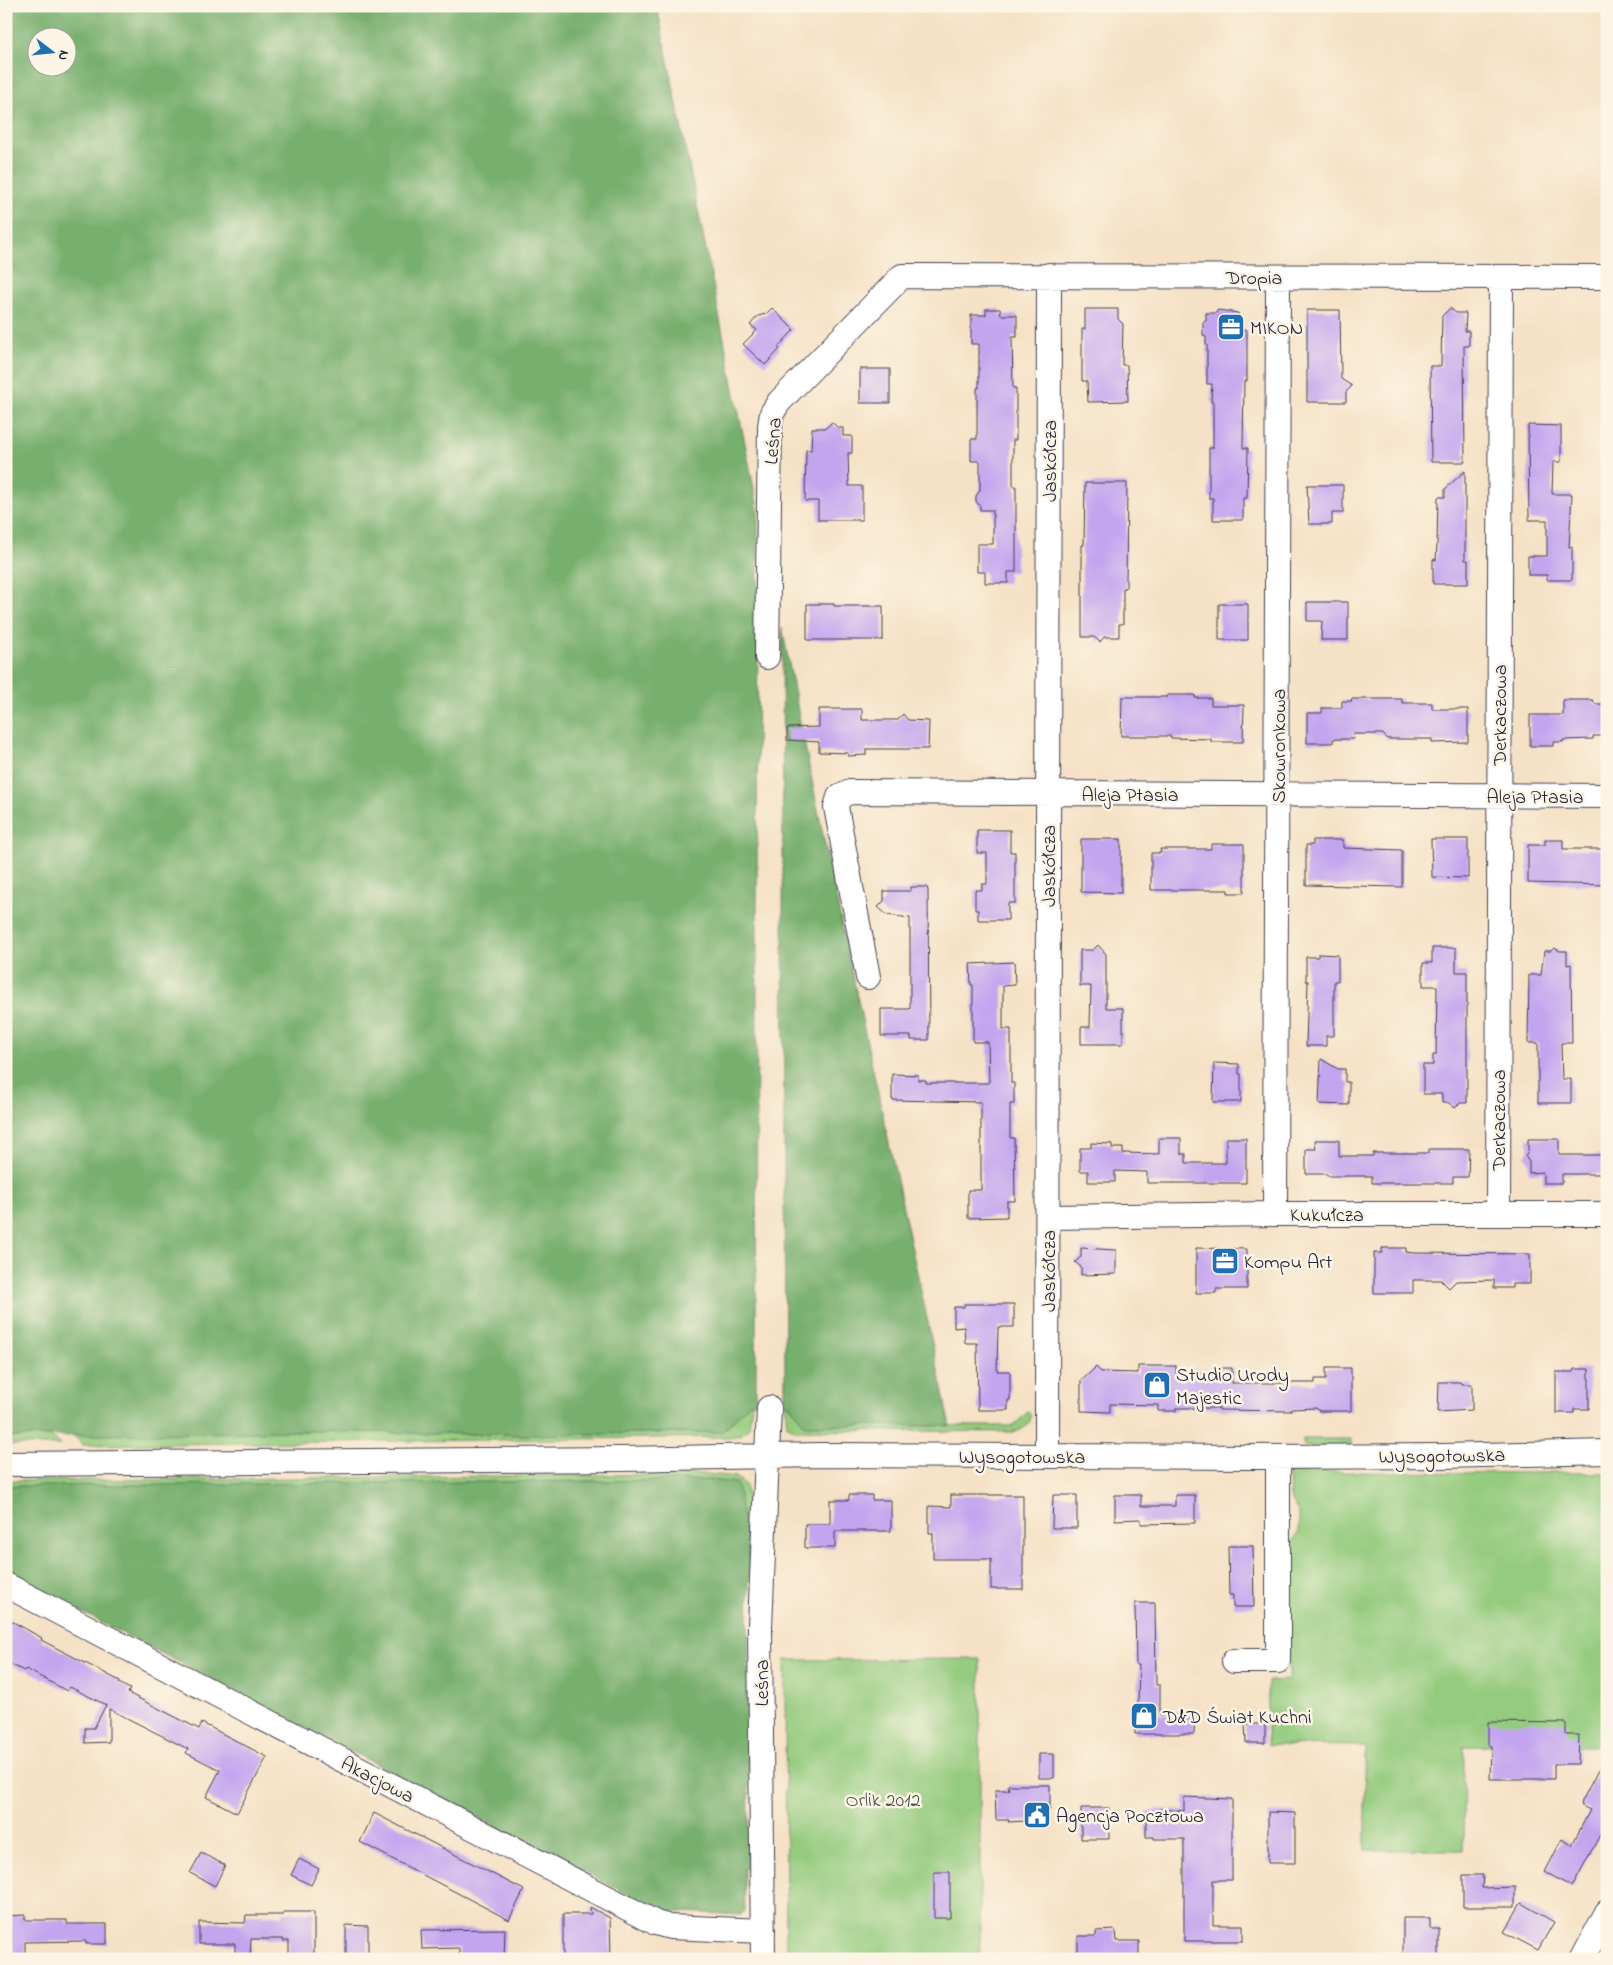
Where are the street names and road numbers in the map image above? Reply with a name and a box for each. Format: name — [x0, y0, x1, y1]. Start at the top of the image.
street label: Dropia — [1225, 265, 1282, 294]
street label: Leśna — [758, 416, 791, 466]
street label: Jaskółcza — [1037, 420, 1066, 502]
street label: Derkaczowa — [1487, 665, 1516, 766]
street label: Skowronkowa — [1266, 689, 1295, 803]
street label: Aleja Ptasia — [1082, 782, 1178, 811]
street label: Aleja Ptasia — [1487, 784, 1583, 813]
street label: Jaskółcza — [1036, 825, 1065, 907]
street label: Derkaczowa — [1486, 1070, 1515, 1171]
street label: Kukułcza — [1290, 1202, 1364, 1231]
street label: Jaskółcza — [1036, 1230, 1065, 1312]
street label: Wysogotowska — [1379, 1442, 1506, 1474]
street label: Wysogotowska — [959, 1444, 1085, 1474]
street label: Leśna — [749, 1659, 778, 1707]
street label: Akacjowa — [335, 1750, 419, 1812]

